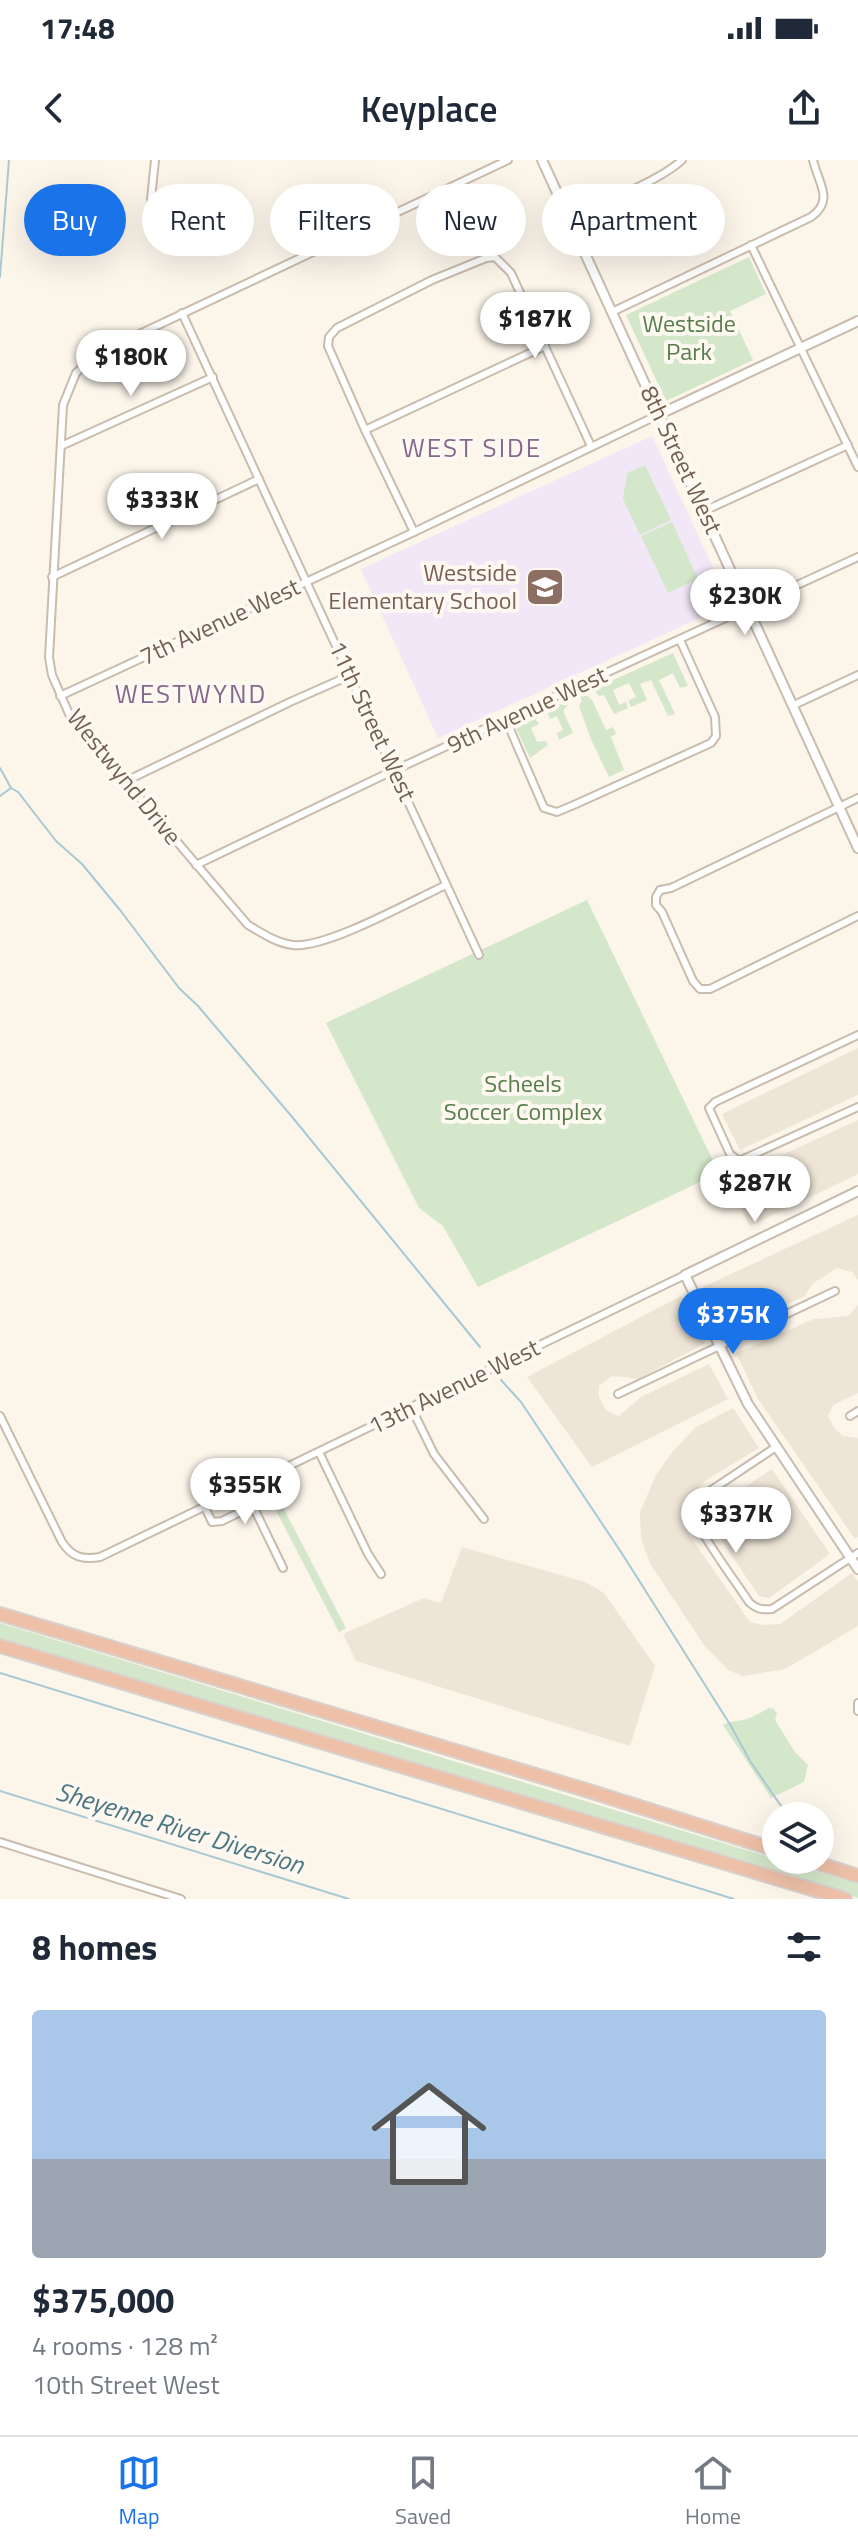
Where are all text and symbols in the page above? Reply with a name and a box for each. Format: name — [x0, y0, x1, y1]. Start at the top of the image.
text: 17:48 — [40, 5, 115, 51]
text: Keyplace — [361, 81, 497, 136]
icon: back — [32, 86, 76, 130]
icon: share — [782, 86, 826, 130]
chip: Buy — [24, 184, 126, 256]
chip: Rent — [142, 184, 254, 256]
chip: Filters — [270, 184, 400, 256]
chip: New — [416, 184, 526, 256]
chip: Apartment — [542, 184, 725, 256]
pin: $187K — [479, 292, 591, 360]
text: $187K — [498, 298, 572, 337]
park label: Westside Park — [642, 305, 736, 369]
pin: $180K — [75, 330, 187, 398]
text: $180K — [94, 336, 168, 375]
street label: 8th Street West — [632, 380, 732, 540]
district label: WEST SIDE — [402, 428, 542, 467]
pin: $333K — [106, 473, 218, 541]
text: $333K — [125, 479, 199, 518]
place label: Westside Elementary School — [328, 554, 517, 618]
school or university icon: Westside Elementary School — [524, 566, 566, 608]
street label: 7th Avenue West — [134, 568, 306, 674]
pin: $230K — [689, 569, 801, 637]
text: $230K — [708, 575, 782, 614]
street label: 11th Street West — [320, 635, 426, 807]
street label: 9th Avenue West — [441, 656, 613, 762]
district label: WESTWYND — [115, 674, 267, 713]
street label: Westwynd Drive — [59, 701, 191, 852]
park label: Scheels Soccer Complex — [444, 1065, 602, 1129]
pin: $287K — [699, 1156, 811, 1224]
text: $287K — [718, 1162, 792, 1201]
pin: $375K — [677, 1288, 789, 1356]
text: $375K — [696, 1294, 770, 1333]
street label: 13th Avenue West — [362, 1329, 546, 1443]
pin: $355K — [189, 1458, 301, 1526]
text: $355K — [208, 1464, 282, 1503]
pin: $337K — [680, 1487, 792, 1555]
text: $337K — [699, 1493, 773, 1532]
water label: Sheyenne River Diversion — [51, 1771, 310, 1884]
map controls — [762, 1802, 834, 1874]
button: layers — [762, 1802, 834, 1874]
text: 8 homes — [32, 1921, 157, 1973]
icon: filters — [782, 1925, 826, 1969]
icon: home — [357, 2062, 501, 2206]
text: $375,000 — [32, 2274, 174, 2326]
text: 4 rooms · 128 m² — [32, 2326, 218, 2365]
text: 10th Street West — [32, 2365, 220, 2404]
tab: Map — [117, 2451, 161, 2533]
tab: Saved — [395, 2451, 451, 2533]
tab: Home — [685, 2451, 741, 2533]

